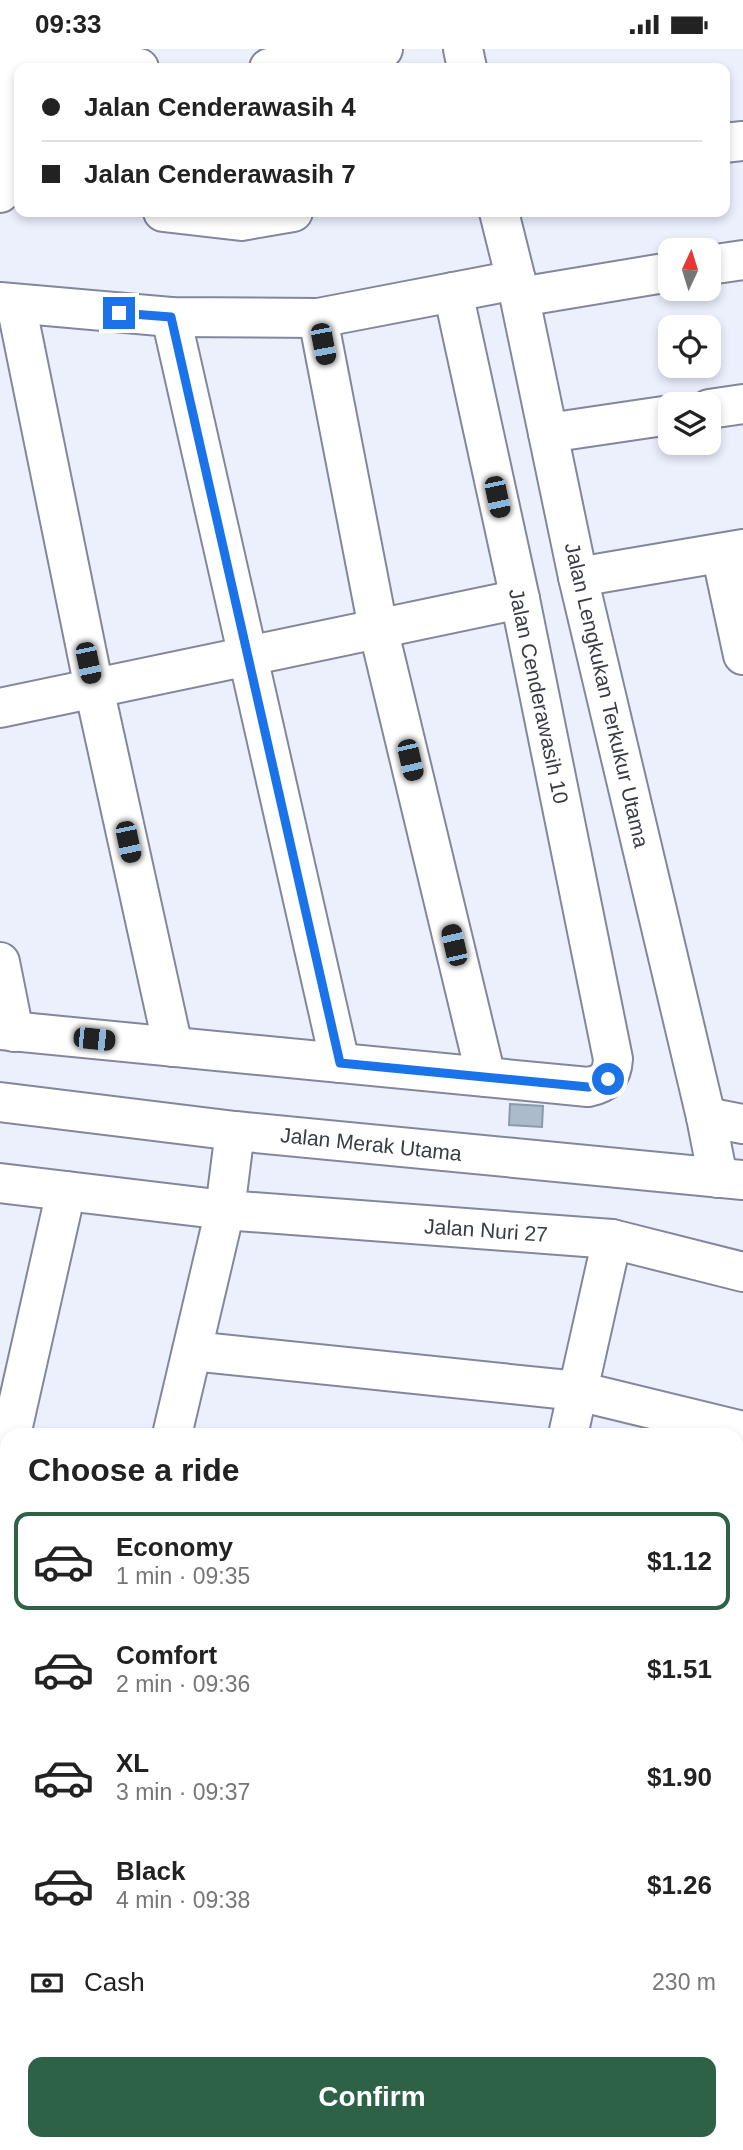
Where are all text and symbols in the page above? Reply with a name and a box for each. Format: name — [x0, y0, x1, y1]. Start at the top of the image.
text: 09:33 — [35, 9, 102, 39]
text: Jalan Cenderawasih 4 — [84, 92, 356, 122]
text: Jalan Cenderawasih 7 — [84, 159, 356, 189]
north arrow — [658, 238, 721, 301]
map controls — [658, 238, 721, 455]
route end — [103, 297, 135, 329]
button: locate — [658, 315, 721, 378]
car — [309, 321, 338, 367]
button: layers — [658, 392, 721, 455]
car — [483, 474, 512, 520]
street label: Jalan Lengkukan Terkukur Utama — [561, 540, 653, 850]
street label: Jalan Cenderawasih 10 — [505, 586, 573, 806]
car — [74, 640, 103, 686]
car — [396, 737, 425, 783]
car — [114, 819, 143, 865]
car — [440, 922, 469, 968]
car — [73, 1026, 116, 1052]
route start — [592, 1063, 624, 1095]
street label: Jalan Merak Utama — [279, 1123, 463, 1165]
street label: Jalan Nuri 27 — [423, 1214, 549, 1246]
text: Choose a ride — [28, 1452, 240, 1488]
icon: car — [32, 1530, 95, 1593]
text: Economy — [116, 1532, 233, 1562]
text: $1.12 — [647, 1546, 712, 1576]
text: 1 min · 09:35 — [116, 1563, 250, 1589]
icon: car — [32, 1638, 95, 1701]
text: Comfort — [116, 1640, 217, 1670]
text: $1.51 — [647, 1654, 712, 1684]
text: 2 min · 09:36 — [116, 1671, 250, 1697]
icon: car — [32, 1746, 95, 1809]
text: XL — [116, 1748, 149, 1778]
text: $1.90 — [647, 1762, 712, 1792]
text: 3 min · 09:37 — [116, 1779, 250, 1805]
icon: car — [32, 1854, 95, 1917]
text: Black — [116, 1856, 185, 1886]
text: $1.26 — [647, 1870, 712, 1900]
text: 4 min · 09:38 — [116, 1887, 250, 1913]
icon: cash — [28, 1964, 66, 2002]
text: Cash — [84, 1967, 145, 1997]
text: 230 m — [652, 1969, 716, 1995]
button: Confirm — [28, 2057, 716, 2137]

